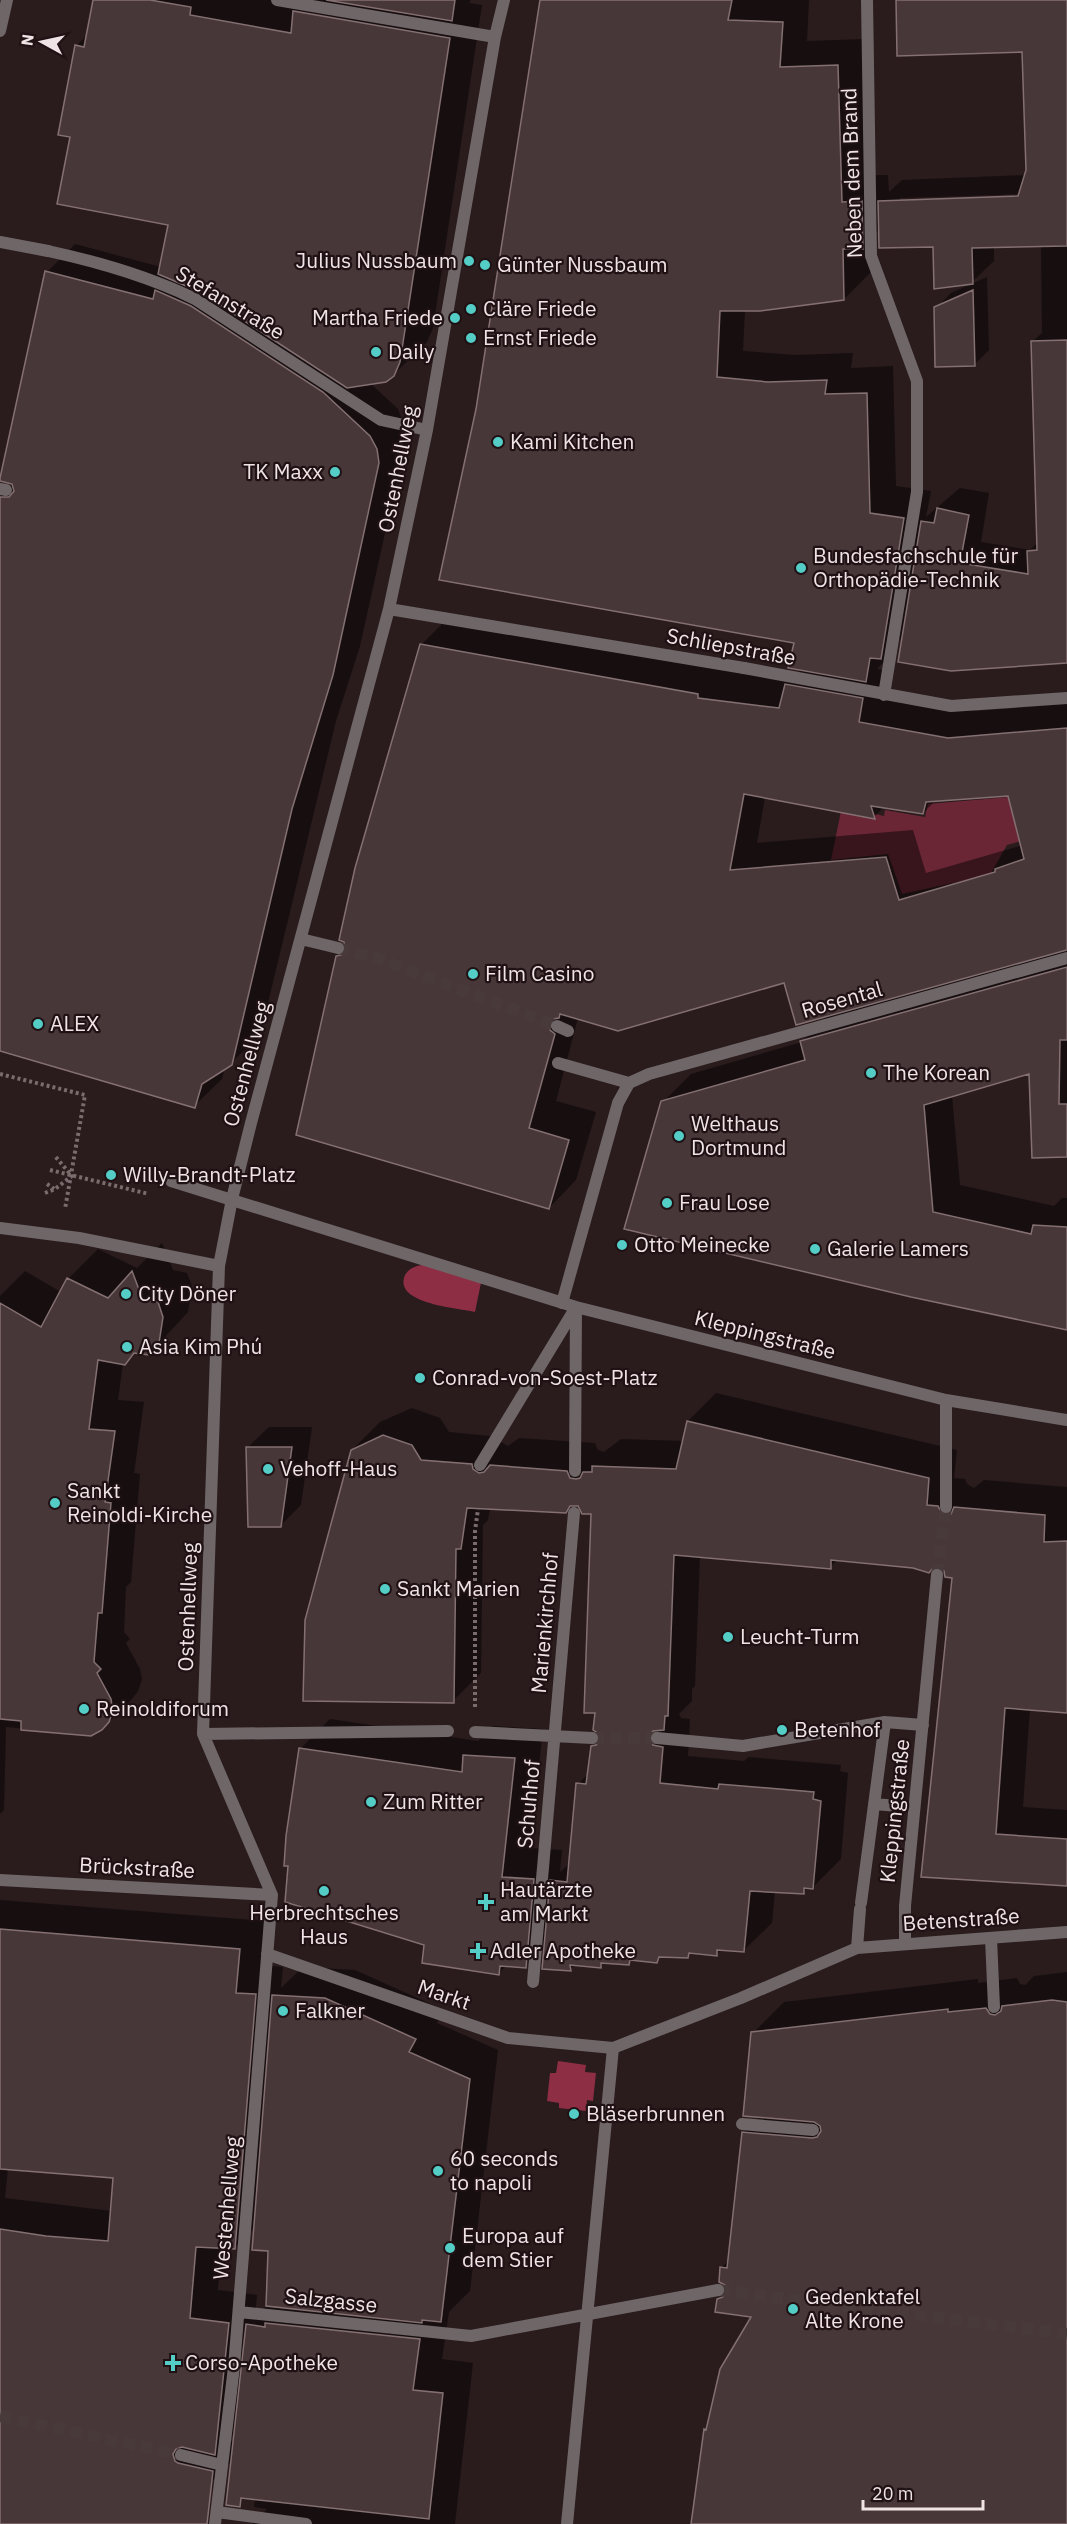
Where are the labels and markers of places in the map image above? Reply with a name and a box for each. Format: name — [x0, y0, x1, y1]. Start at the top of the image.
place label: Julius Nussbaum — [296, 246, 457, 274]
place label: Günter Nussbaum — [497, 250, 668, 278]
marker: Julius Nussbaum — [462, 254, 476, 268]
marker: Günter Nussbaum — [478, 258, 492, 272]
place label: Cläre Friede — [483, 294, 597, 322]
marker: Cläre Friede — [464, 302, 478, 316]
place label: Martha Friede — [312, 303, 443, 331]
marker: Martha Friede — [448, 311, 462, 325]
place label: Ernst Friede — [483, 323, 597, 351]
marker: Ernst Friede — [464, 331, 478, 345]
place label: Daily — [388, 337, 435, 365]
marker: Daily — [369, 345, 383, 359]
place label: Kami Kitchen — [510, 427, 635, 455]
marker: Kami Kitchen — [491, 435, 505, 449]
place label: TK Maxx — [243, 457, 323, 485]
marker: TK Maxx — [328, 465, 342, 479]
place label: Bundesfachschule für Orthopädie-Technik — [813, 541, 1018, 593]
marker: Bundesfachschule für Orthopädie-Technik — [794, 561, 808, 575]
place label: Film Casino — [485, 959, 594, 987]
marker: Film Casino — [466, 967, 480, 981]
place label: ALEX — [50, 1009, 99, 1037]
marker: ALEX — [31, 1017, 45, 1031]
place label: The Korean — [883, 1058, 990, 1086]
marker: The Korean — [864, 1066, 878, 1080]
place label: Welthaus Dortmund — [691, 1109, 786, 1161]
marker: Welthaus Dortmund — [672, 1129, 686, 1143]
place label: Willy-Brandt-Platz — [123, 1160, 296, 1188]
marker: Willy-Brandt-Platz — [104, 1168, 118, 1182]
place label: Frau Lose — [679, 1188, 770, 1216]
marker: Frau Lose — [660, 1196, 674, 1210]
place label: Otto Meinecke — [634, 1230, 770, 1258]
place label: Galerie Lamers — [827, 1234, 969, 1262]
marker: Otto Meinecke — [615, 1238, 629, 1252]
marker: Galerie Lamers — [808, 1242, 822, 1256]
place label: City Döner — [138, 1279, 236, 1307]
marker: City Döner — [119, 1287, 133, 1301]
place label: Asia Kim Phú — [139, 1332, 263, 1360]
marker: Asia Kim Phú — [120, 1340, 134, 1354]
place label: Conrad-von-Soest-Platz — [432, 1363, 658, 1391]
marker: Conrad-von-Soest-Platz — [413, 1371, 427, 1385]
place label: Vehoff-Haus — [280, 1454, 397, 1482]
marker: Vehoff-Haus — [261, 1462, 275, 1476]
place label: Sankt Reinoldi-Kirche — [67, 1476, 212, 1528]
marker: Sankt Reinoldi-Kirche — [48, 1496, 62, 1510]
place label: Sankt Marien — [397, 1574, 520, 1602]
marker: Sankt Marien — [378, 1582, 392, 1596]
place label: Leucht-Turm — [740, 1622, 859, 1650]
marker: Leucht-Turm — [721, 1630, 735, 1644]
place label: Reinoldiforum — [96, 1694, 229, 1722]
marker: Reinoldiforum — [77, 1702, 91, 1716]
place label: Betenhof — [794, 1715, 881, 1743]
marker: Betenhof — [775, 1723, 789, 1737]
place label: Zum Ritter — [383, 1787, 483, 1815]
marker: Zum Ritter — [364, 1795, 378, 1809]
place label: Hautärzte am Markt — [500, 1875, 593, 1927]
marker: Herbrechtsches Haus — [317, 1884, 331, 1898]
marker: Hautärzte am Markt — [477, 1893, 495, 1911]
place label: Herbrechtsches Haus — [249, 1898, 399, 1950]
place label: Adler Apotheke — [490, 1936, 636, 1964]
marker: Adler Apotheke — [471, 1944, 485, 1958]
place label: Falkner — [295, 1996, 365, 2024]
marker: Falkner — [276, 2004, 290, 2018]
place label: Bläserbrunnen — [586, 2099, 725, 2127]
marker: Bläserbrunnen — [567, 2107, 581, 2121]
place label: 60 seconds to napoli — [450, 2144, 558, 2196]
marker: 60 seconds to napoli — [431, 2164, 445, 2178]
place label: Europa auf dem Stier — [462, 2221, 564, 2273]
marker: Europa auf dem Stier — [443, 2241, 457, 2255]
place label: Gedenktafel Alte Krone — [805, 2282, 920, 2334]
marker: Gedenktafel Alte Krone — [786, 2302, 800, 2316]
place label: Corso-Apotheke — [185, 2348, 338, 2376]
marker: Corso-Apotheke — [166, 2356, 180, 2370]

